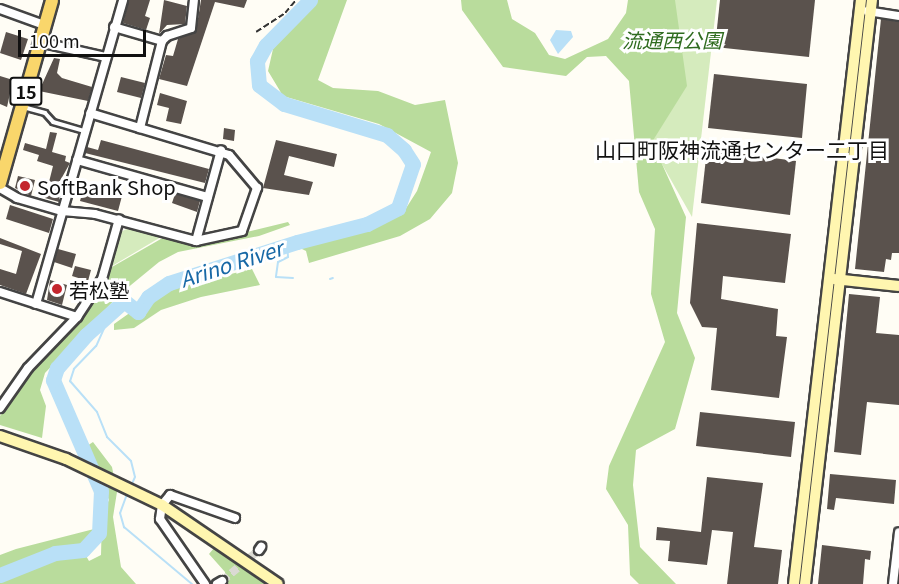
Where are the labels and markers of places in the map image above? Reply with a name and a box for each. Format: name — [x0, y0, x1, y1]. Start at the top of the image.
place label: SoftBank Shop — [37, 174, 176, 198]
marker: SoftBank Shop — [18, 179, 32, 193]
place label: 若松塾 — [69, 277, 129, 301]
marker: 若松塾 — [50, 282, 64, 296]

